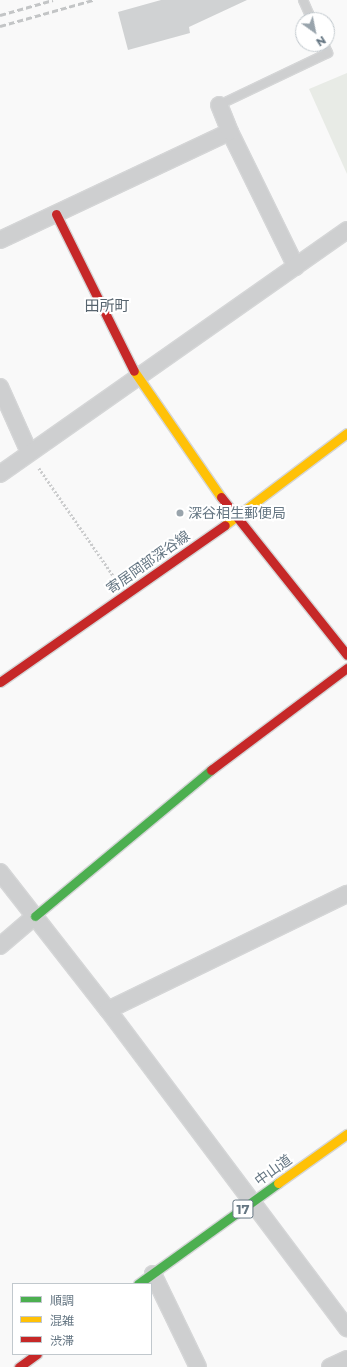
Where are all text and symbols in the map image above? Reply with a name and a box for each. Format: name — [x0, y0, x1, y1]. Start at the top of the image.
north arrow — [295, 12, 335, 52]
text: N — [313, 33, 329, 50]
district label: 田所町 — [85, 297, 129, 315]
place label: 深谷相生郵便局 — [188, 505, 286, 521]
marker: 深谷相生郵便局 — [175, 508, 185, 518]
street label: 寄居岡部深谷線 — [103, 527, 193, 597]
street label: 中山道 — [251, 1151, 295, 1189]
road number: 17 — [232, 1198, 254, 1220]
legend — [12, 1283, 152, 1355]
text: 順調 — [50, 1293, 74, 1308]
text: 混雑 — [50, 1313, 74, 1328]
text: 渋滞 — [50, 1333, 74, 1348]

